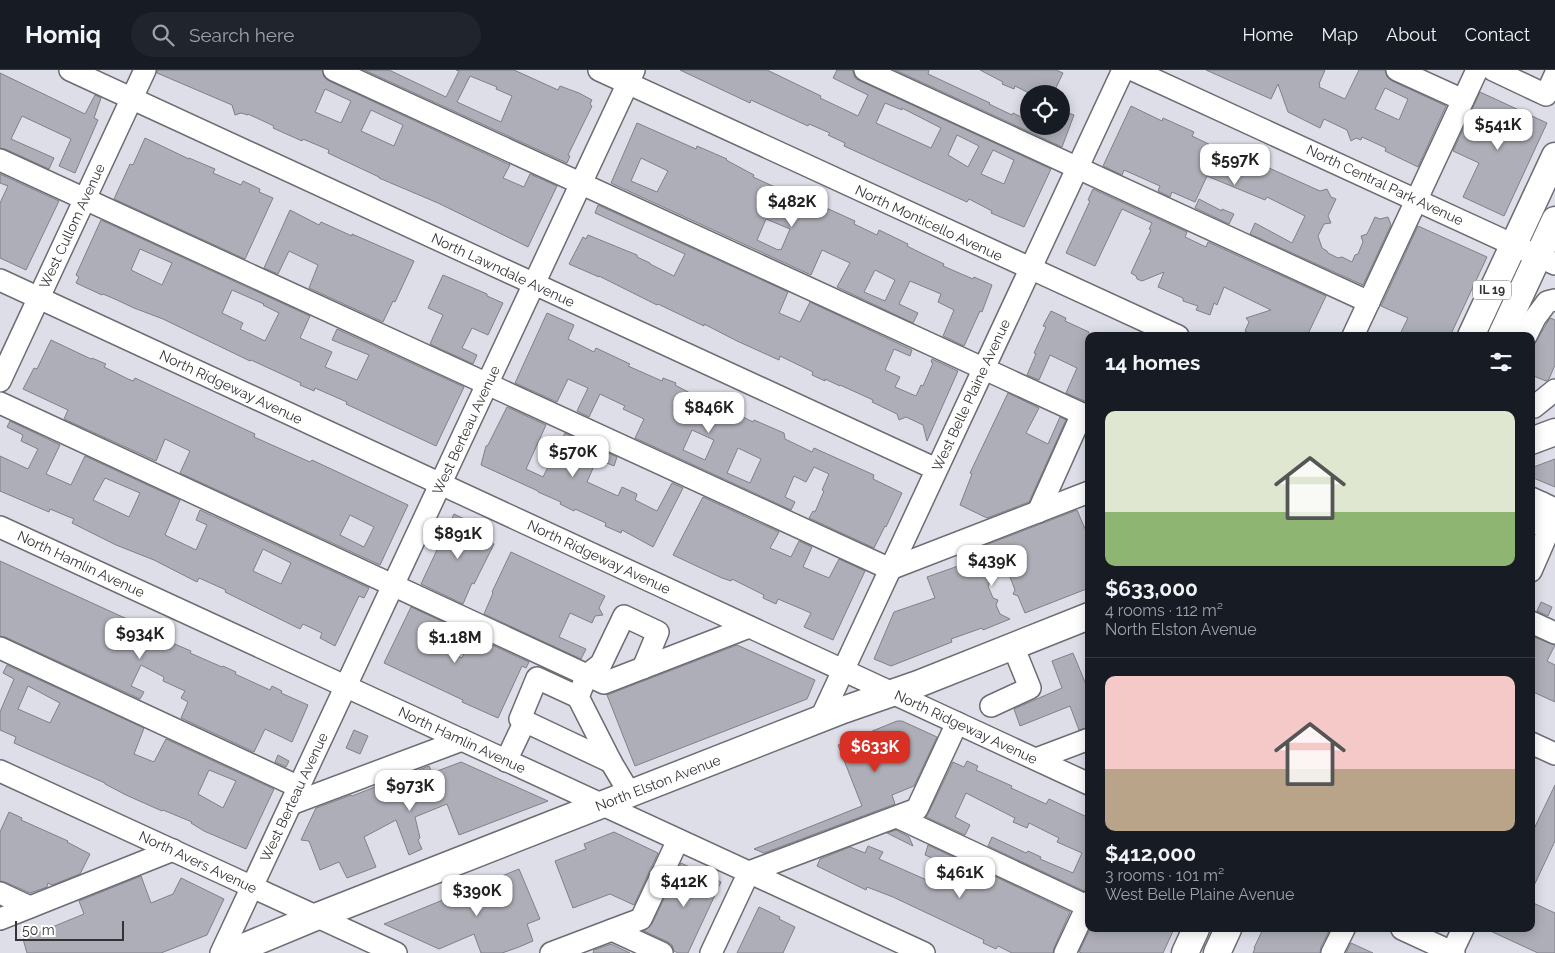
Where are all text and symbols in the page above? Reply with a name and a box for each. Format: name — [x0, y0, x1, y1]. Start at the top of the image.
search box — [131, 12, 481, 57]
text: Homiq — [25, 20, 101, 49]
icon: search — [149, 21, 177, 49]
text: Search here — [189, 24, 294, 46]
text: Home — [1242, 24, 1293, 45]
text: Map — [1321, 24, 1358, 45]
text: About — [1386, 24, 1437, 45]
text: Contact — [1465, 24, 1530, 45]
map controls — [1020, 85, 1070, 135]
button: locate — [1020, 85, 1070, 135]
pin: $541K — [1463, 108, 1533, 151]
text: $541K — [1475, 115, 1521, 134]
street label: North Central Park Avenue — [1304, 142, 1466, 228]
pin: $597K — [1200, 144, 1270, 186]
text: $597K — [1211, 150, 1259, 169]
street label: West Cullom Avenue — [36, 161, 108, 291]
street label: North Monticello Avenue — [853, 182, 1005, 264]
pin: $482K — [757, 186, 827, 228]
text: $482K — [768, 192, 816, 211]
street label: North Lawndale Avenue — [429, 230, 577, 310]
road number: IL 19 — [1473, 280, 1511, 300]
street label: West Belle Plaine Avenue — [929, 317, 1013, 473]
street label: North Ridgeway Avenue — [157, 347, 305, 427]
icon: filters — [1487, 348, 1515, 376]
text: 14 homes — [1105, 350, 1200, 375]
street label: West Berteau Avenue — [429, 363, 503, 497]
pin: $846K — [674, 392, 744, 434]
text: $846K — [684, 398, 734, 417]
pin: $570K — [538, 436, 608, 478]
text: $570K — [549, 442, 597, 461]
icon: home — [1265, 443, 1355, 533]
street label: North Ridgeway Avenue — [525, 517, 673, 597]
pin: $891K — [423, 518, 493, 560]
text: $891K — [434, 524, 482, 543]
street label: North Hamlin Avenue — [15, 528, 147, 600]
pin: $439K — [957, 544, 1027, 587]
text: $439K — [968, 551, 1016, 570]
text: $633,000 — [1105, 576, 1198, 601]
text: 4 rooms · 112 m² — [1105, 601, 1223, 620]
pin: $934K — [105, 618, 175, 660]
text: North Elston Avenue — [1105, 620, 1257, 639]
pin: $1.18M — [414, 622, 496, 664]
text: $934K — [116, 624, 164, 643]
text: $1.18M — [428, 628, 482, 647]
street label: North Ridgeway Avenue — [892, 687, 1040, 767]
street label: North Hamlin Avenue — [396, 704, 528, 776]
icon: home — [1265, 709, 1355, 799]
street label: West Berteau Avenue — [257, 730, 331, 864]
pin: $633K — [840, 730, 910, 773]
text: $633K — [851, 737, 899, 756]
street label: North Elston Avenue — [593, 752, 723, 814]
pin: $973K — [375, 770, 445, 812]
text: $973K — [386, 776, 434, 795]
street label: North Avers Avenue — [136, 828, 260, 896]
text: $412,000 — [1105, 841, 1196, 866]
pin: $461K — [925, 856, 995, 899]
text: $461K — [936, 863, 984, 882]
pin: $412K — [649, 866, 719, 908]
text: 3 rooms · 101 m² — [1105, 866, 1224, 885]
text: $412K — [661, 872, 707, 891]
pin: $390K — [442, 874, 512, 917]
text: $390K — [453, 881, 501, 900]
text: West Belle Plaine Avenue — [1105, 885, 1294, 904]
scale bar — [15, 918, 124, 941]
text: 50 m — [22, 922, 55, 938]

